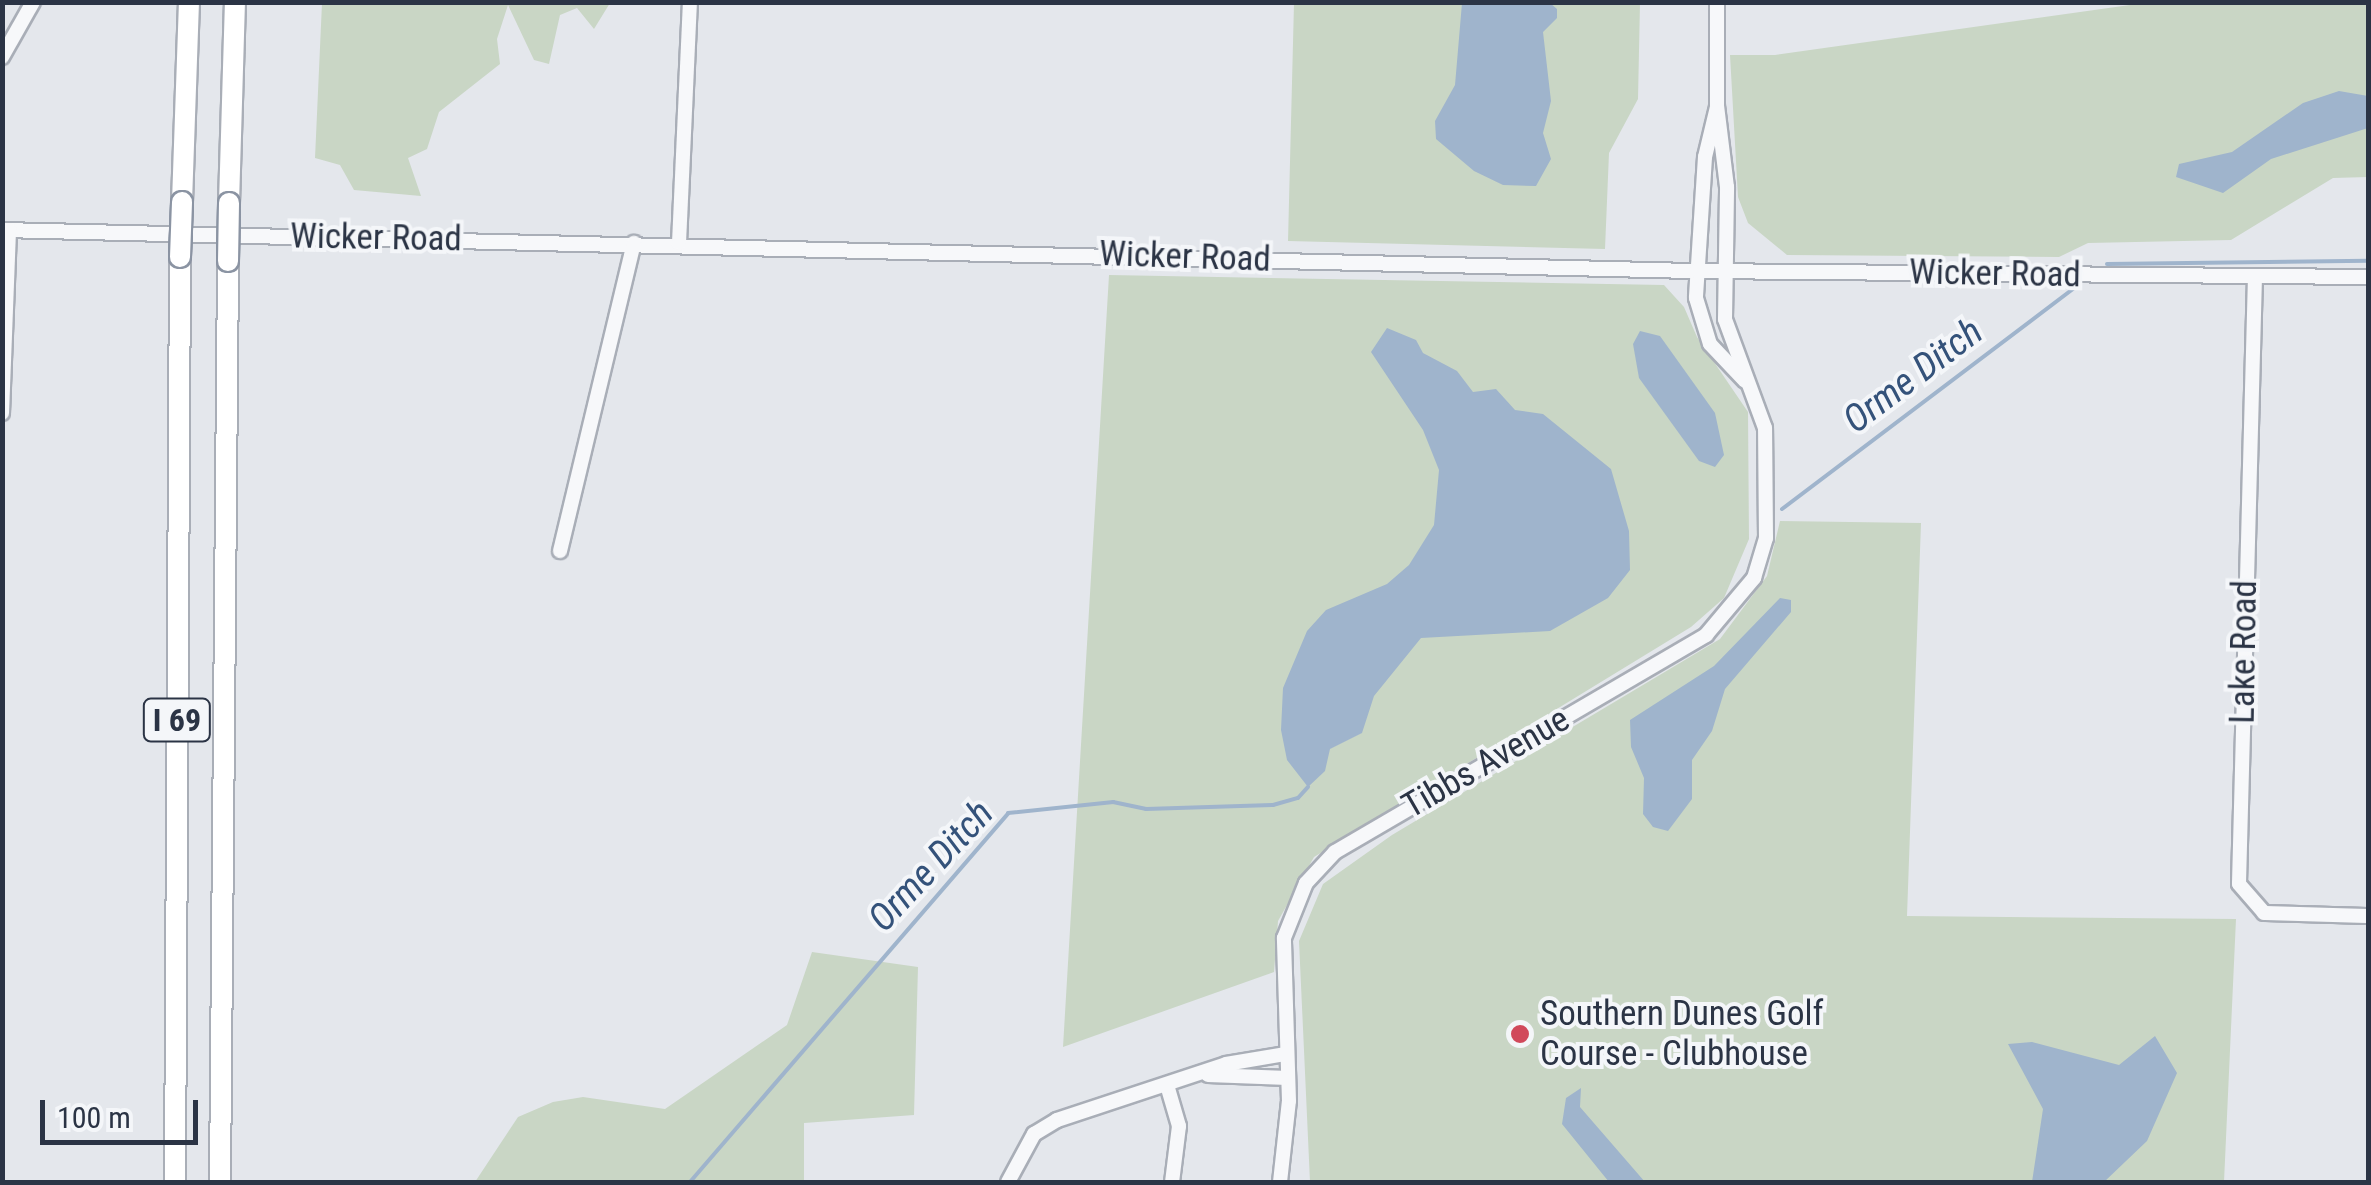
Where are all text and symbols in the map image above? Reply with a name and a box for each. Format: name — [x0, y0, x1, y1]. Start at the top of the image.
street label: Wicker Road — [290, 216, 462, 260]
street label: Wicker Road — [1098, 233, 1272, 281]
street label: Wicker Road — [1909, 252, 2081, 296]
water label: Orme Ditch — [1834, 309, 1992, 443]
street label: Lake Road — [2222, 580, 2266, 724]
road number: I 69 — [142, 693, 212, 747]
street label: Tibbs Avenue — [1395, 698, 1577, 828]
water label: Orme Ditch — [859, 791, 1003, 941]
place label: Southern Dunes Golf Course - Clubhouse — [1540, 993, 1824, 1075]
marker: Southern Dunes Golf Course - Clubhouse — [1509, 1023, 1531, 1045]
scale bar — [45, 1080, 202, 1142]
text: 100 m — [57, 1100, 131, 1135]

